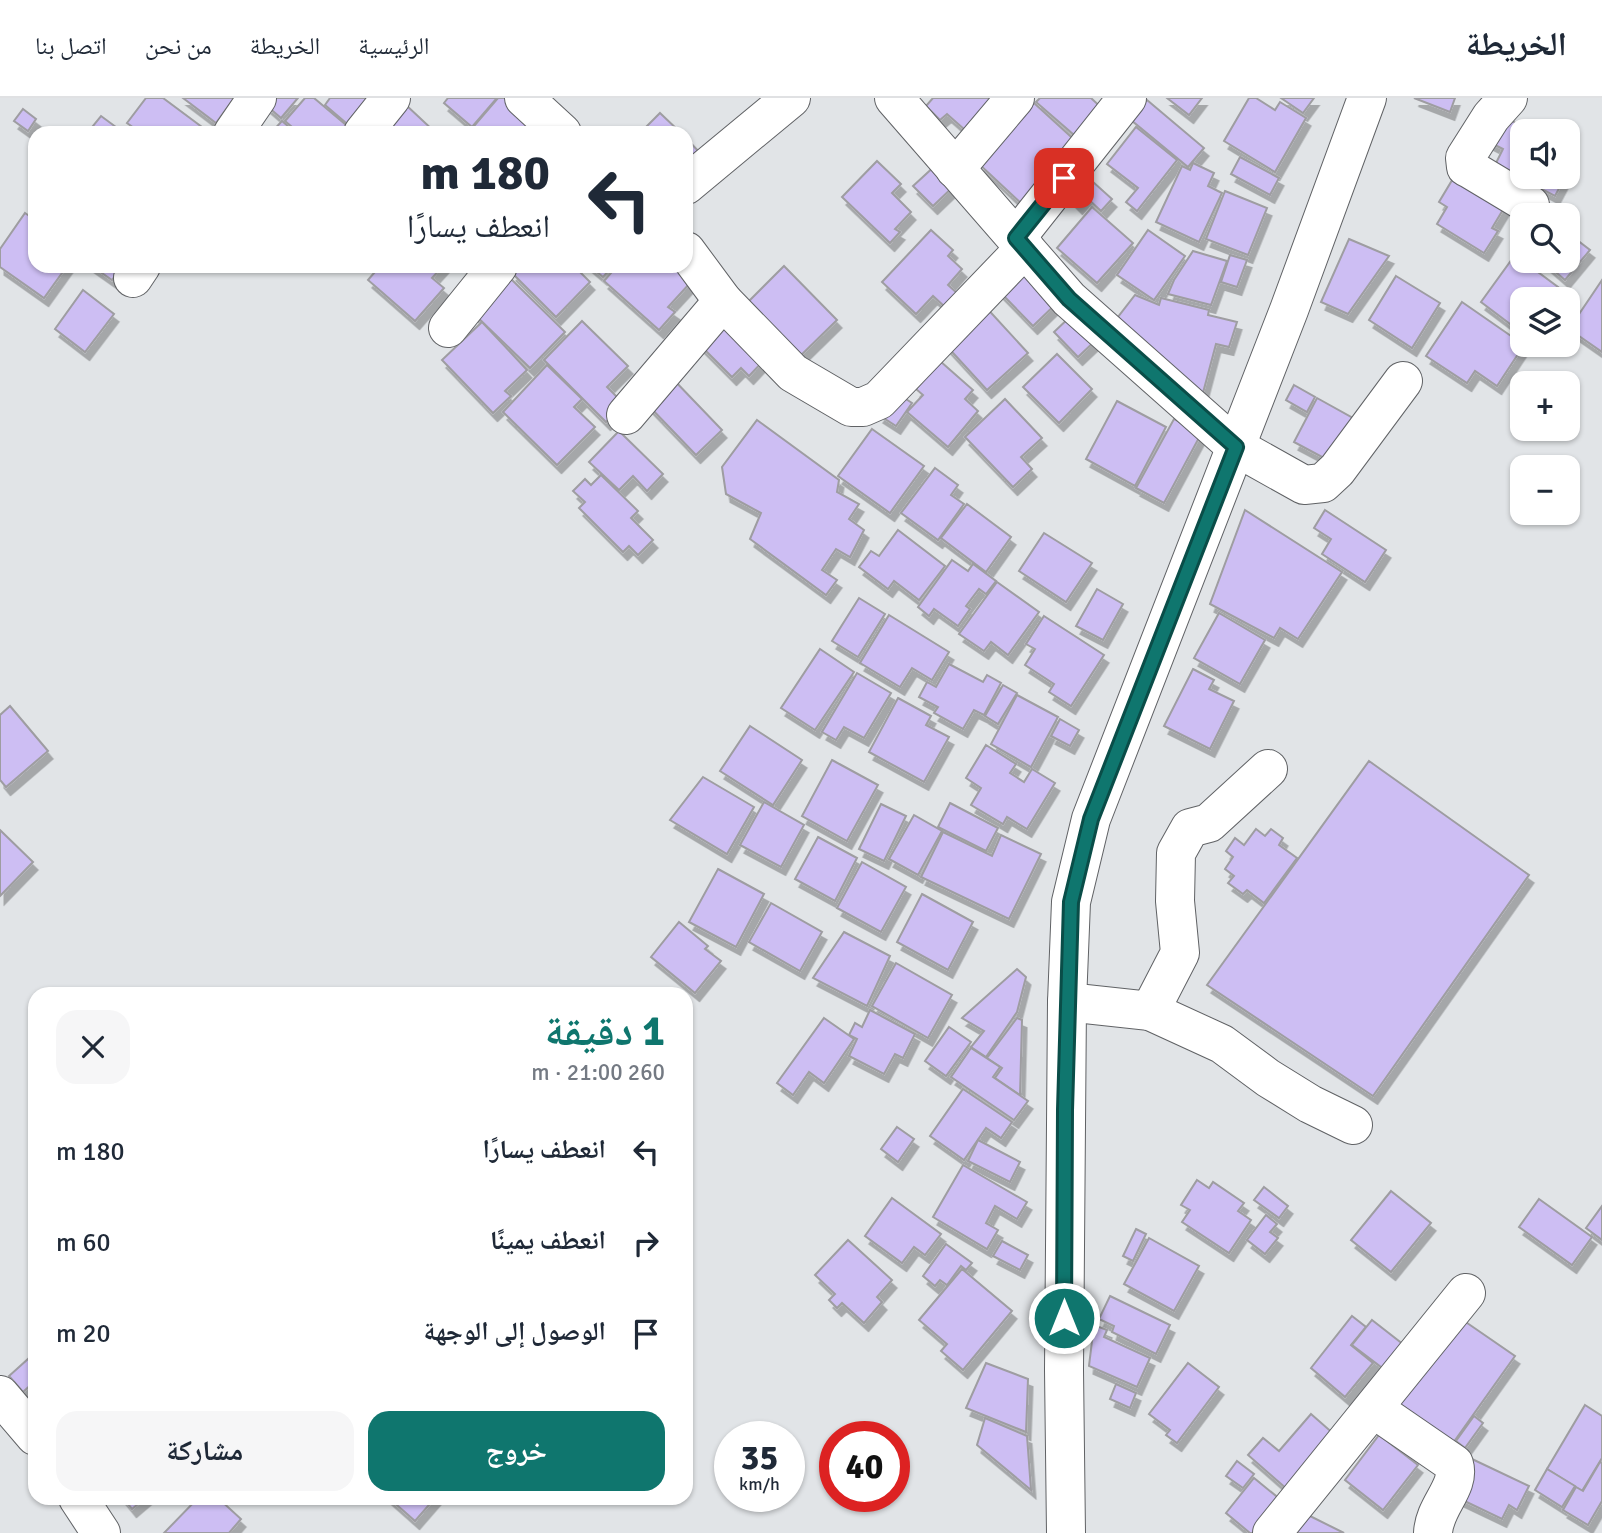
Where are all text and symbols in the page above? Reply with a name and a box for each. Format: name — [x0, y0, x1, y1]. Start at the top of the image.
text: الخريطة — [1466, 24, 1567, 65]
text: اتصل بنا — [35, 31, 107, 61]
text: من نحن — [145, 31, 212, 61]
text: الخريطة — [250, 31, 320, 61]
text: الرئيسية — [358, 31, 429, 61]
map controls — [1510, 119, 1580, 525]
button: sound — [1510, 119, 1580, 189]
text: 180 m — [420, 143, 550, 203]
pin — [1034, 148, 1094, 208]
icon: left — [574, 154, 665, 245]
icon: arrive — [1045, 159, 1083, 197]
button: search — [1510, 203, 1580, 273]
text: انعطف يسارًا — [407, 207, 550, 246]
button: layers — [1510, 287, 1580, 357]
button: + — [1510, 371, 1580, 441]
button: − — [1510, 455, 1580, 525]
text: 1 دقيقة — [545, 1006, 665, 1057]
button: close — [56, 1010, 130, 1084]
text: 260 m · 21:00 — [531, 1058, 665, 1087]
icon: left — [627, 1133, 665, 1171]
text: انعطف يسارًا — [482, 1134, 606, 1166]
text: 180 m — [56, 1136, 125, 1168]
icon: right — [627, 1224, 665, 1262]
text: انعطف يمينًا — [490, 1225, 606, 1257]
text: 60 m — [56, 1227, 111, 1259]
position arrow — [1027, 1281, 1101, 1355]
icon: arrive — [627, 1315, 665, 1353]
text: الوصول إلى الوجهة — [424, 1316, 606, 1348]
text: 20 m — [56, 1318, 111, 1350]
button: مشاركة — [56, 1411, 354, 1491]
button: خروج — [368, 1411, 665, 1491]
speed limit sign: 40 — [819, 1421, 910, 1512]
text: 35 — [741, 1436, 778, 1479]
text: km/h — [739, 1473, 780, 1495]

